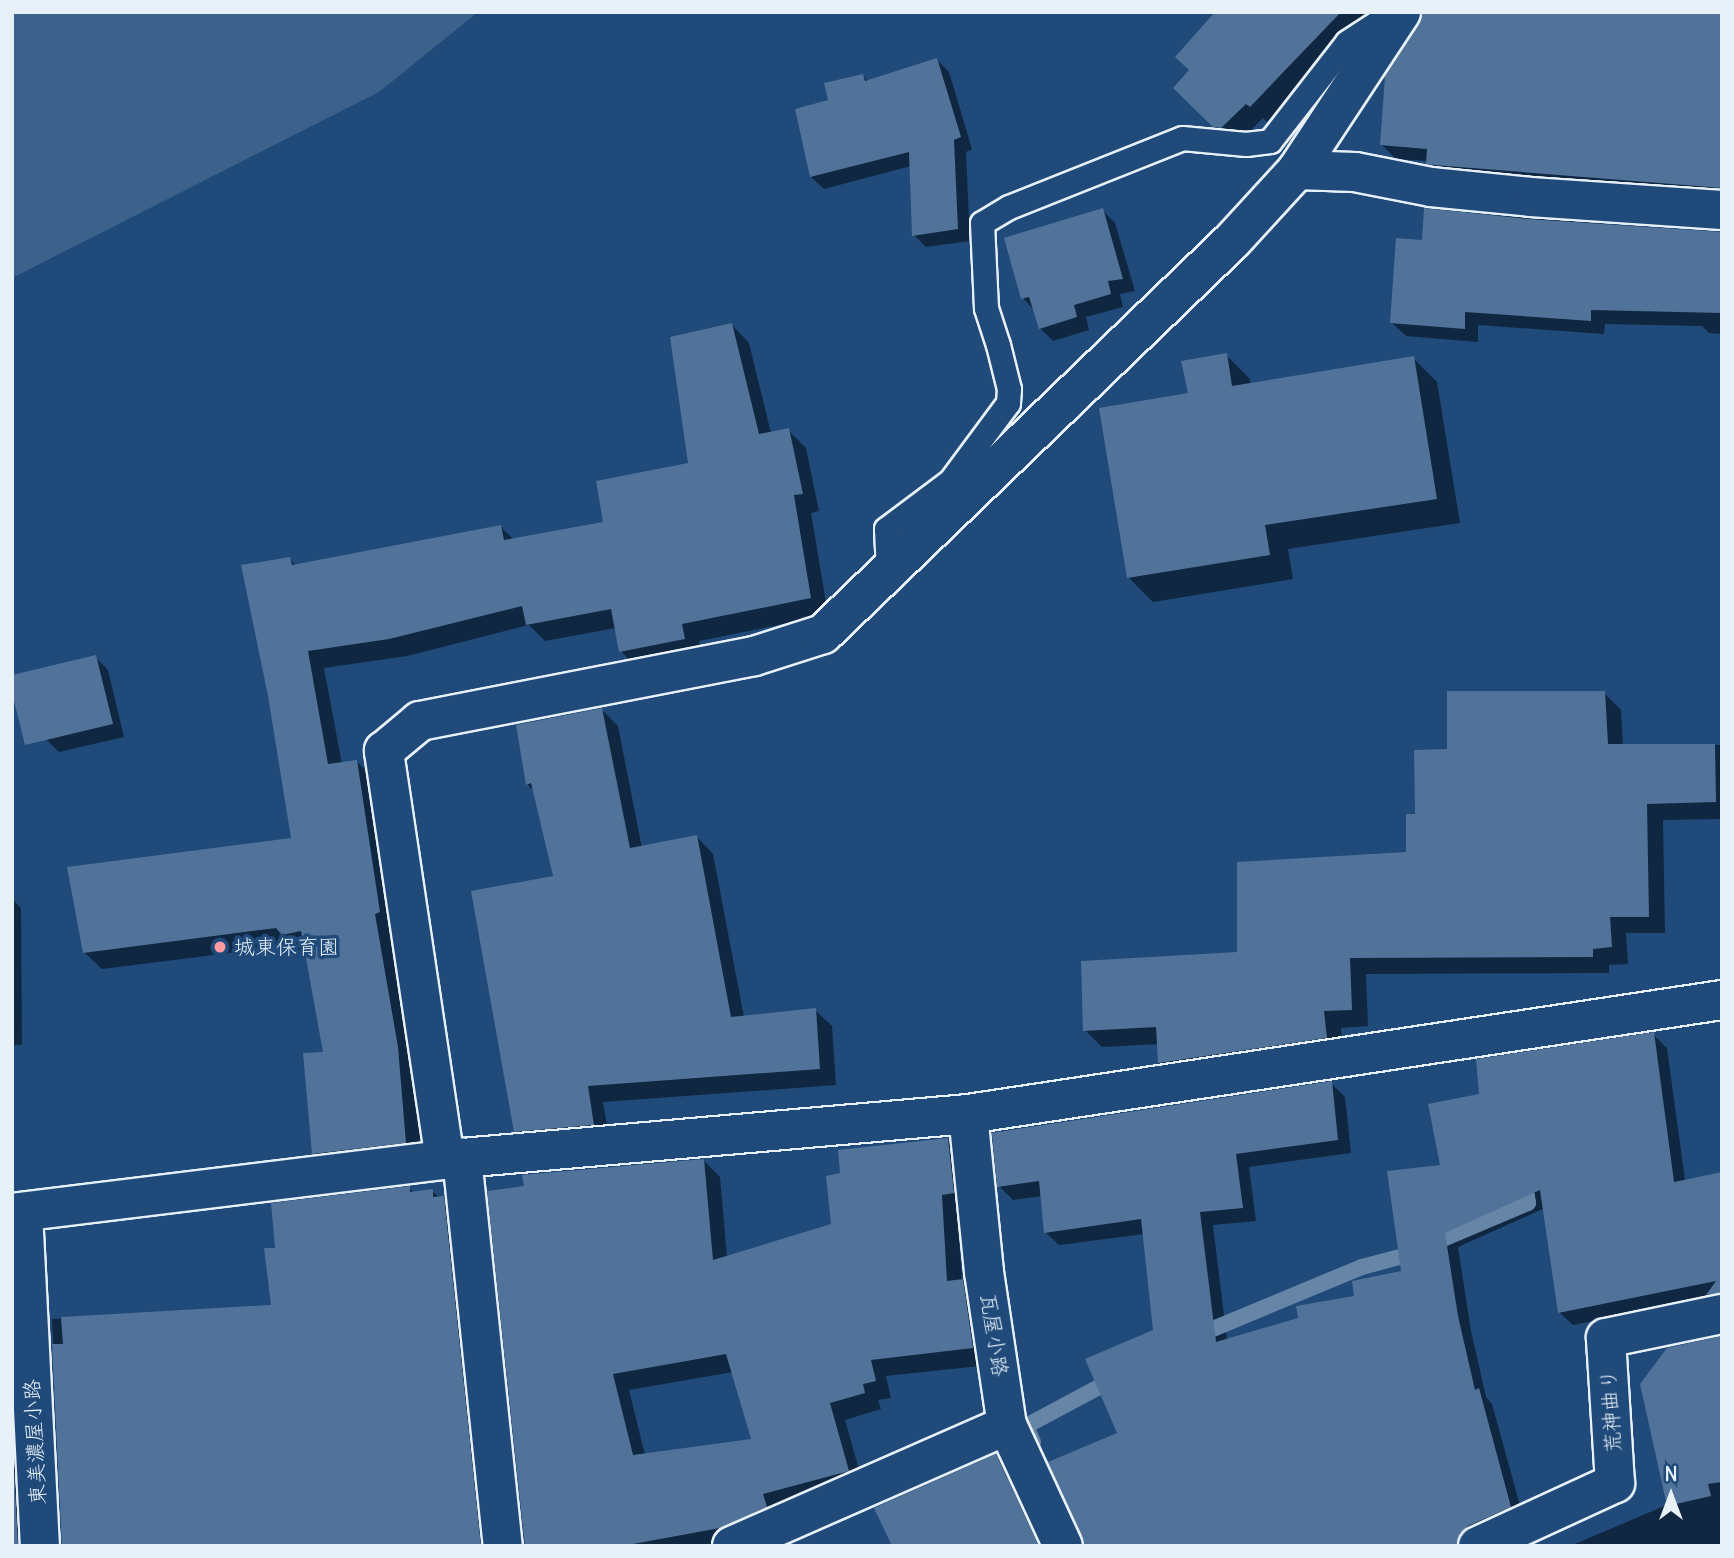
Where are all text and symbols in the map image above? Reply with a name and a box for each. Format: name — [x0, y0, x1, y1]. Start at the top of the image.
place label: 城東保育園 — [234, 934, 339, 960]
marker: 城東保育園 — [212, 939, 228, 955]
street label: 瓦屋小路 — [975, 1292, 1013, 1378]
street label: 荒神曲り — [1596, 1368, 1626, 1454]
street label: 東美濃屋小路 — [19, 1378, 51, 1506]
north arrow — [1636, 1460, 1706, 1530]
text: N — [1664, 1462, 1678, 1486]

